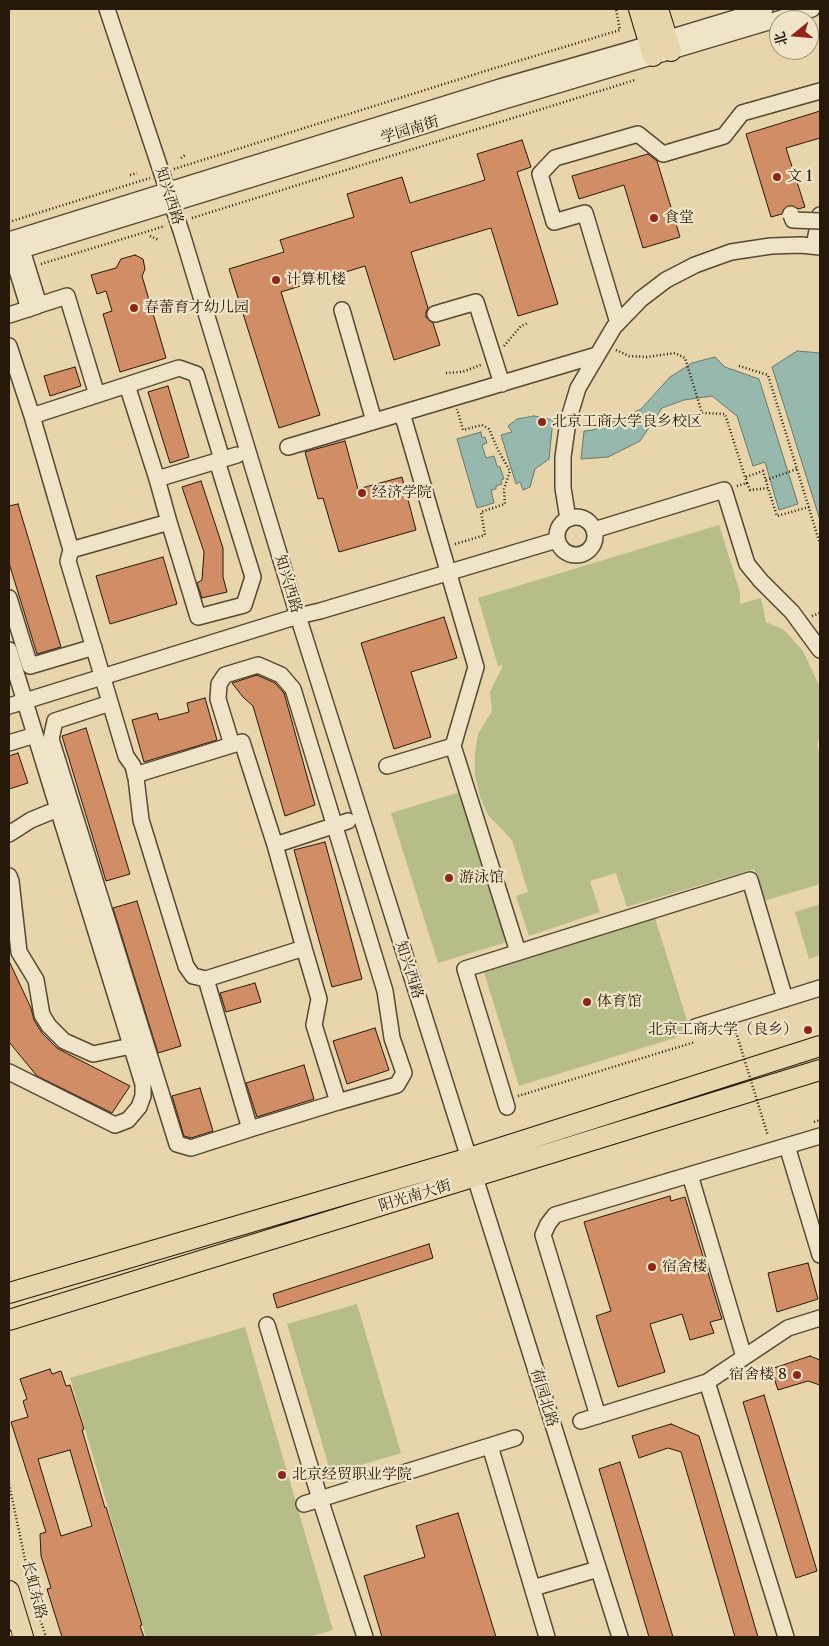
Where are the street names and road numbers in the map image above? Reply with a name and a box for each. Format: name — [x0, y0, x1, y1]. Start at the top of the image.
street label: 学园南街 — [379, 113, 441, 147]
street label: 知兴西路 — [151, 165, 187, 227]
street label: 知兴西路 — [271, 553, 305, 615]
street label: 知兴西路 — [391, 939, 427, 1001]
street label: 阳光南大街 — [377, 1176, 453, 1216]
street label: 荷园北路 — [527, 1367, 561, 1429]
street label: 长虹东路 — [18, 1559, 50, 1621]

